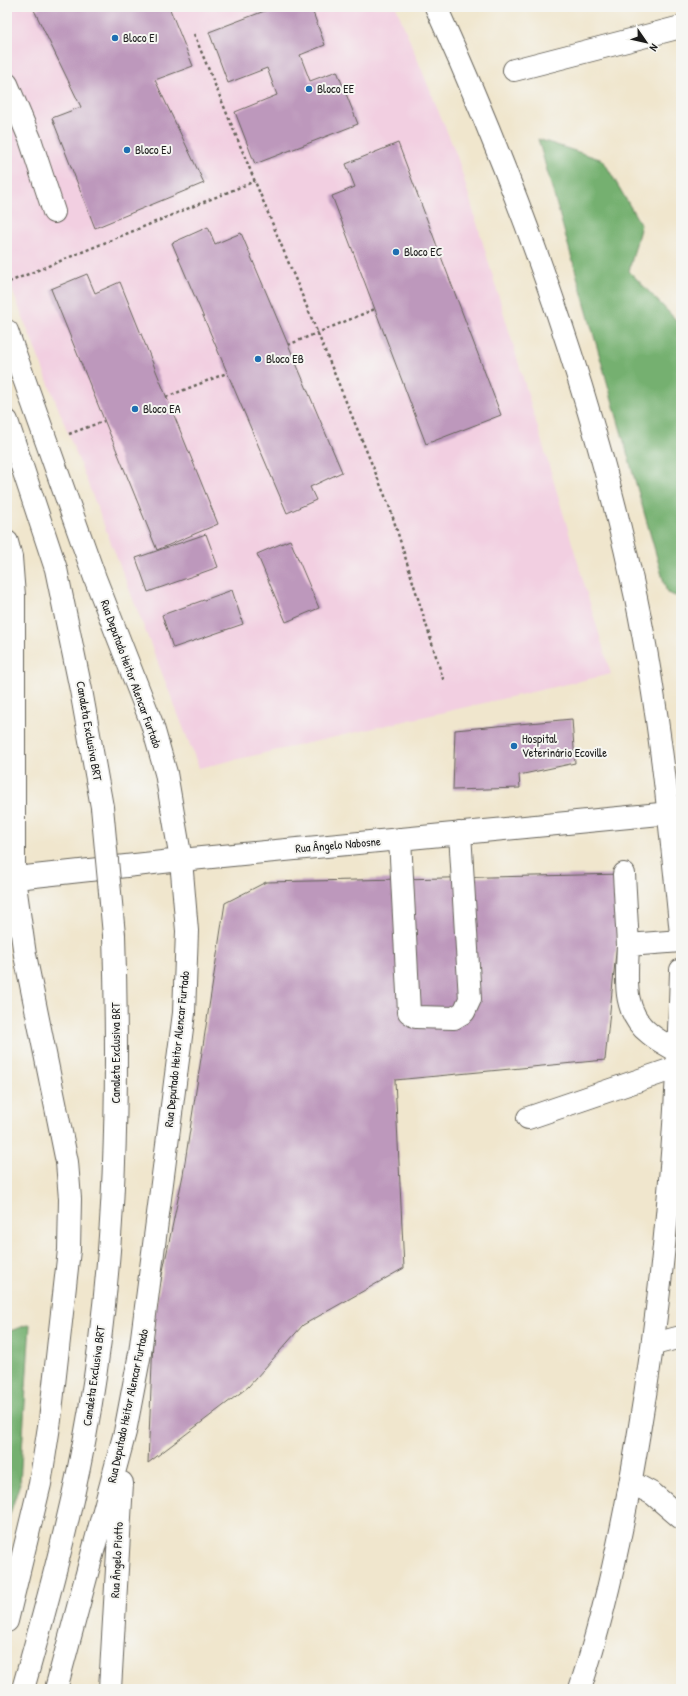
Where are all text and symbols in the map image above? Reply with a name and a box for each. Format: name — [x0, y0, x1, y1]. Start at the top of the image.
north arrow — [626, 22, 666, 62]
place label: Bloco EI — [123, 29, 158, 46]
marker: Bloco EI — [110, 33, 120, 43]
text: N — [647, 41, 662, 54]
place label: Bloco EE — [317, 80, 355, 97]
marker: Bloco EE — [304, 84, 314, 94]
place label: Bloco EJ — [135, 141, 172, 158]
marker: Bloco EJ — [122, 145, 132, 155]
place label: Bloco EC — [404, 243, 443, 260]
marker: Bloco EC — [391, 247, 401, 257]
place label: Bloco EB — [266, 350, 304, 367]
marker: Bloco EB — [253, 354, 263, 364]
place label: Bloco EA — [143, 400, 181, 417]
marker: Bloco EA — [130, 404, 140, 414]
street label: Rua Deputado Heitor Alencar Furtado — [97, 597, 166, 751]
street label: Canaleta Exclusiva BRT — [72, 680, 107, 783]
place label: Hospital Veterinário Ecoville — [522, 730, 607, 761]
marker: Hospital Veterinário Ecoville — [509, 741, 519, 751]
street label: Rua Ângelo Nabosne — [295, 832, 382, 857]
street label: Rua Deputado Heitor Alencar Furtado — [160, 970, 193, 1128]
street label: Canaleta Exclusiva BRT — [107, 1002, 124, 1104]
street label: Canaleta Exclusiva BRT — [78, 1324, 109, 1427]
street label: Rua Deputado Heitor Alencar Furtado — [103, 1327, 152, 1484]
street label: Rua Ângelo Piotto — [106, 1521, 127, 1599]

